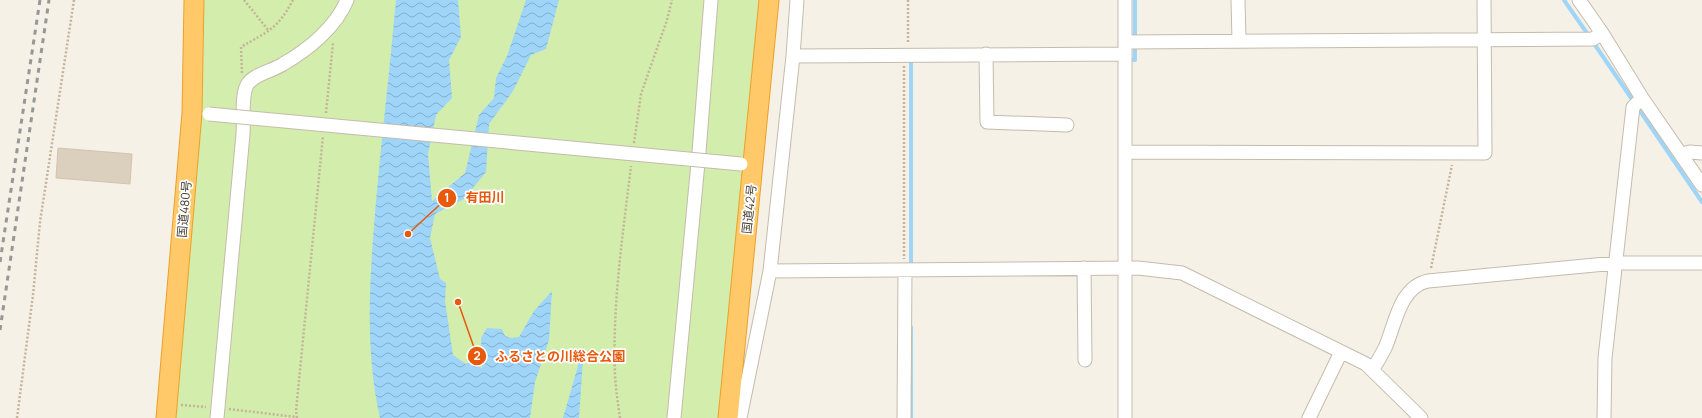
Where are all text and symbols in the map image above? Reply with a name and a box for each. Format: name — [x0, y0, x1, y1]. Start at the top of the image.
street label: 国道480号 — [173, 180, 195, 238]
street label: 国道42号 — [738, 183, 760, 235]
callout: 有田川 — [437, 185, 512, 210]
text: 有田川 — [465, 188, 505, 206]
text: 1 — [444, 189, 450, 206]
callout: ふるさとの川総合公園 — [467, 343, 633, 368]
text: 2 — [473, 347, 481, 364]
text: ふるさとの川総合公園 — [495, 347, 625, 365]

